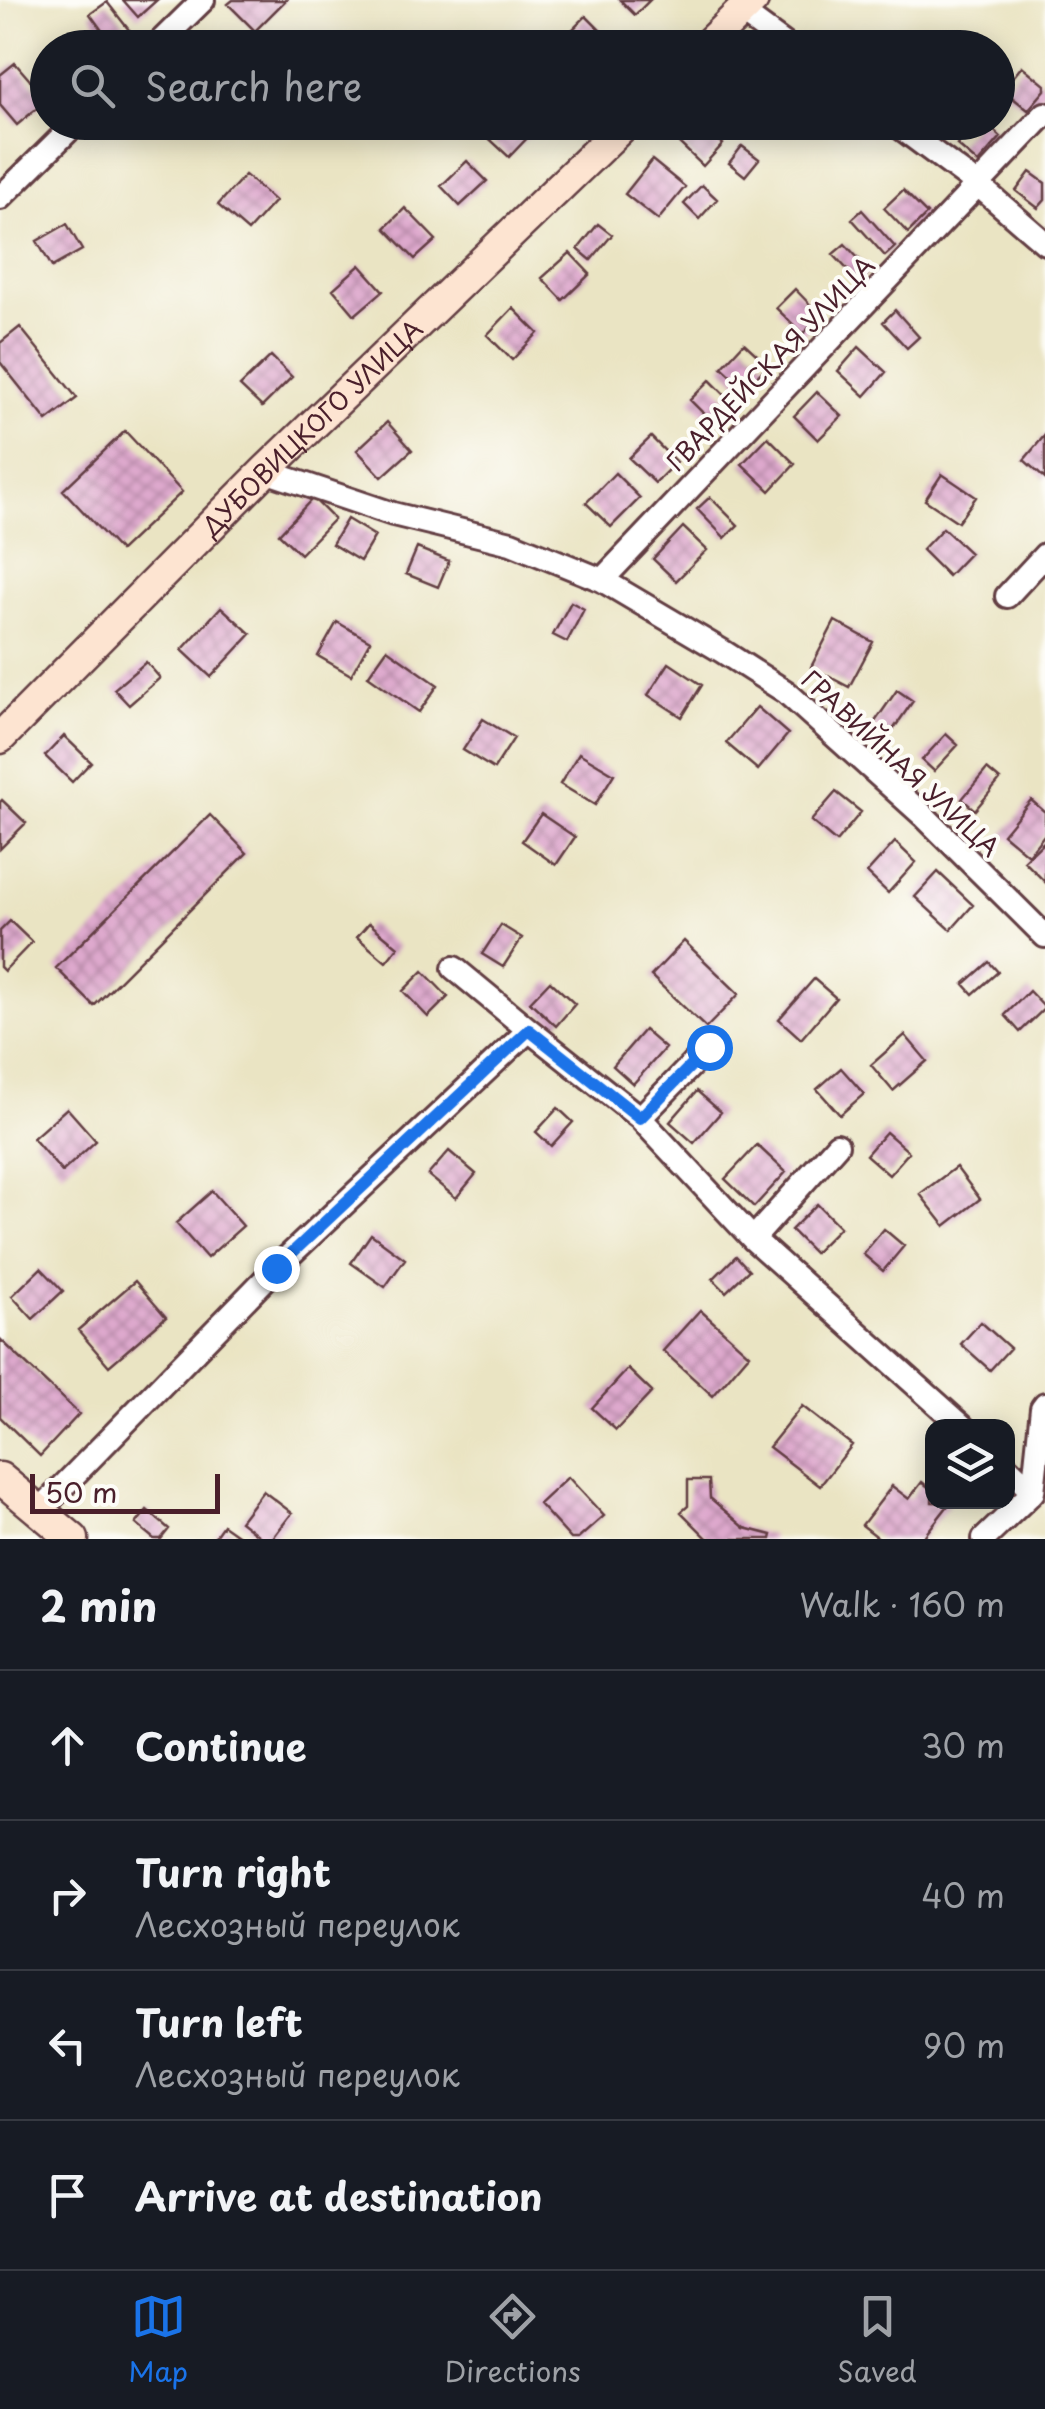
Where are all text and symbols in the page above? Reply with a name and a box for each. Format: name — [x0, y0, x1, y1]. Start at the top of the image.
search box — [30, 30, 1015, 140]
text: Search here — [145, 57, 362, 114]
icon: search — [65, 58, 120, 113]
street label: ГВАРДЕЙСКАЯ УЛИЦА — [657, 247, 883, 479]
street label: ДУБОВИЦКОГО УЛИЦА — [191, 310, 431, 545]
street label: ГРАВИЙНАЯ УЛИЦА — [793, 661, 1009, 865]
route start — [687, 1025, 733, 1071]
route end — [254, 1246, 300, 1292]
map controls — [925, 1419, 1015, 1509]
button: layers — [925, 1419, 1015, 1509]
scale bar — [30, 1469, 220, 1514]
text: 50 m — [45, 1470, 118, 1513]
text: 2 min — [40, 1573, 157, 1636]
text: Walk · 160 m — [799, 1580, 1005, 1628]
text: Continue — [135, 1717, 306, 1774]
icon: ahead — [40, 1718, 95, 1773]
text: 30 m — [921, 1721, 1005, 1769]
text: Turn right — [135, 1843, 331, 1900]
icon: right — [40, 1868, 95, 1923]
text: 40 m — [921, 1871, 1005, 1919]
text: Лесхозный переулок — [135, 1900, 460, 1948]
text: Turn left — [135, 1993, 303, 2050]
icon: left — [40, 2018, 95, 2073]
text: 90 m — [923, 2021, 1005, 2069]
text: Лесхозный переулок — [135, 2050, 460, 2098]
text: Arrive at destination — [135, 2167, 543, 2224]
icon: arrive — [40, 2168, 95, 2223]
tab: Map — [128, 2289, 188, 2392]
tab: Directions — [445, 2289, 581, 2392]
tab: Saved — [837, 2289, 917, 2392]

